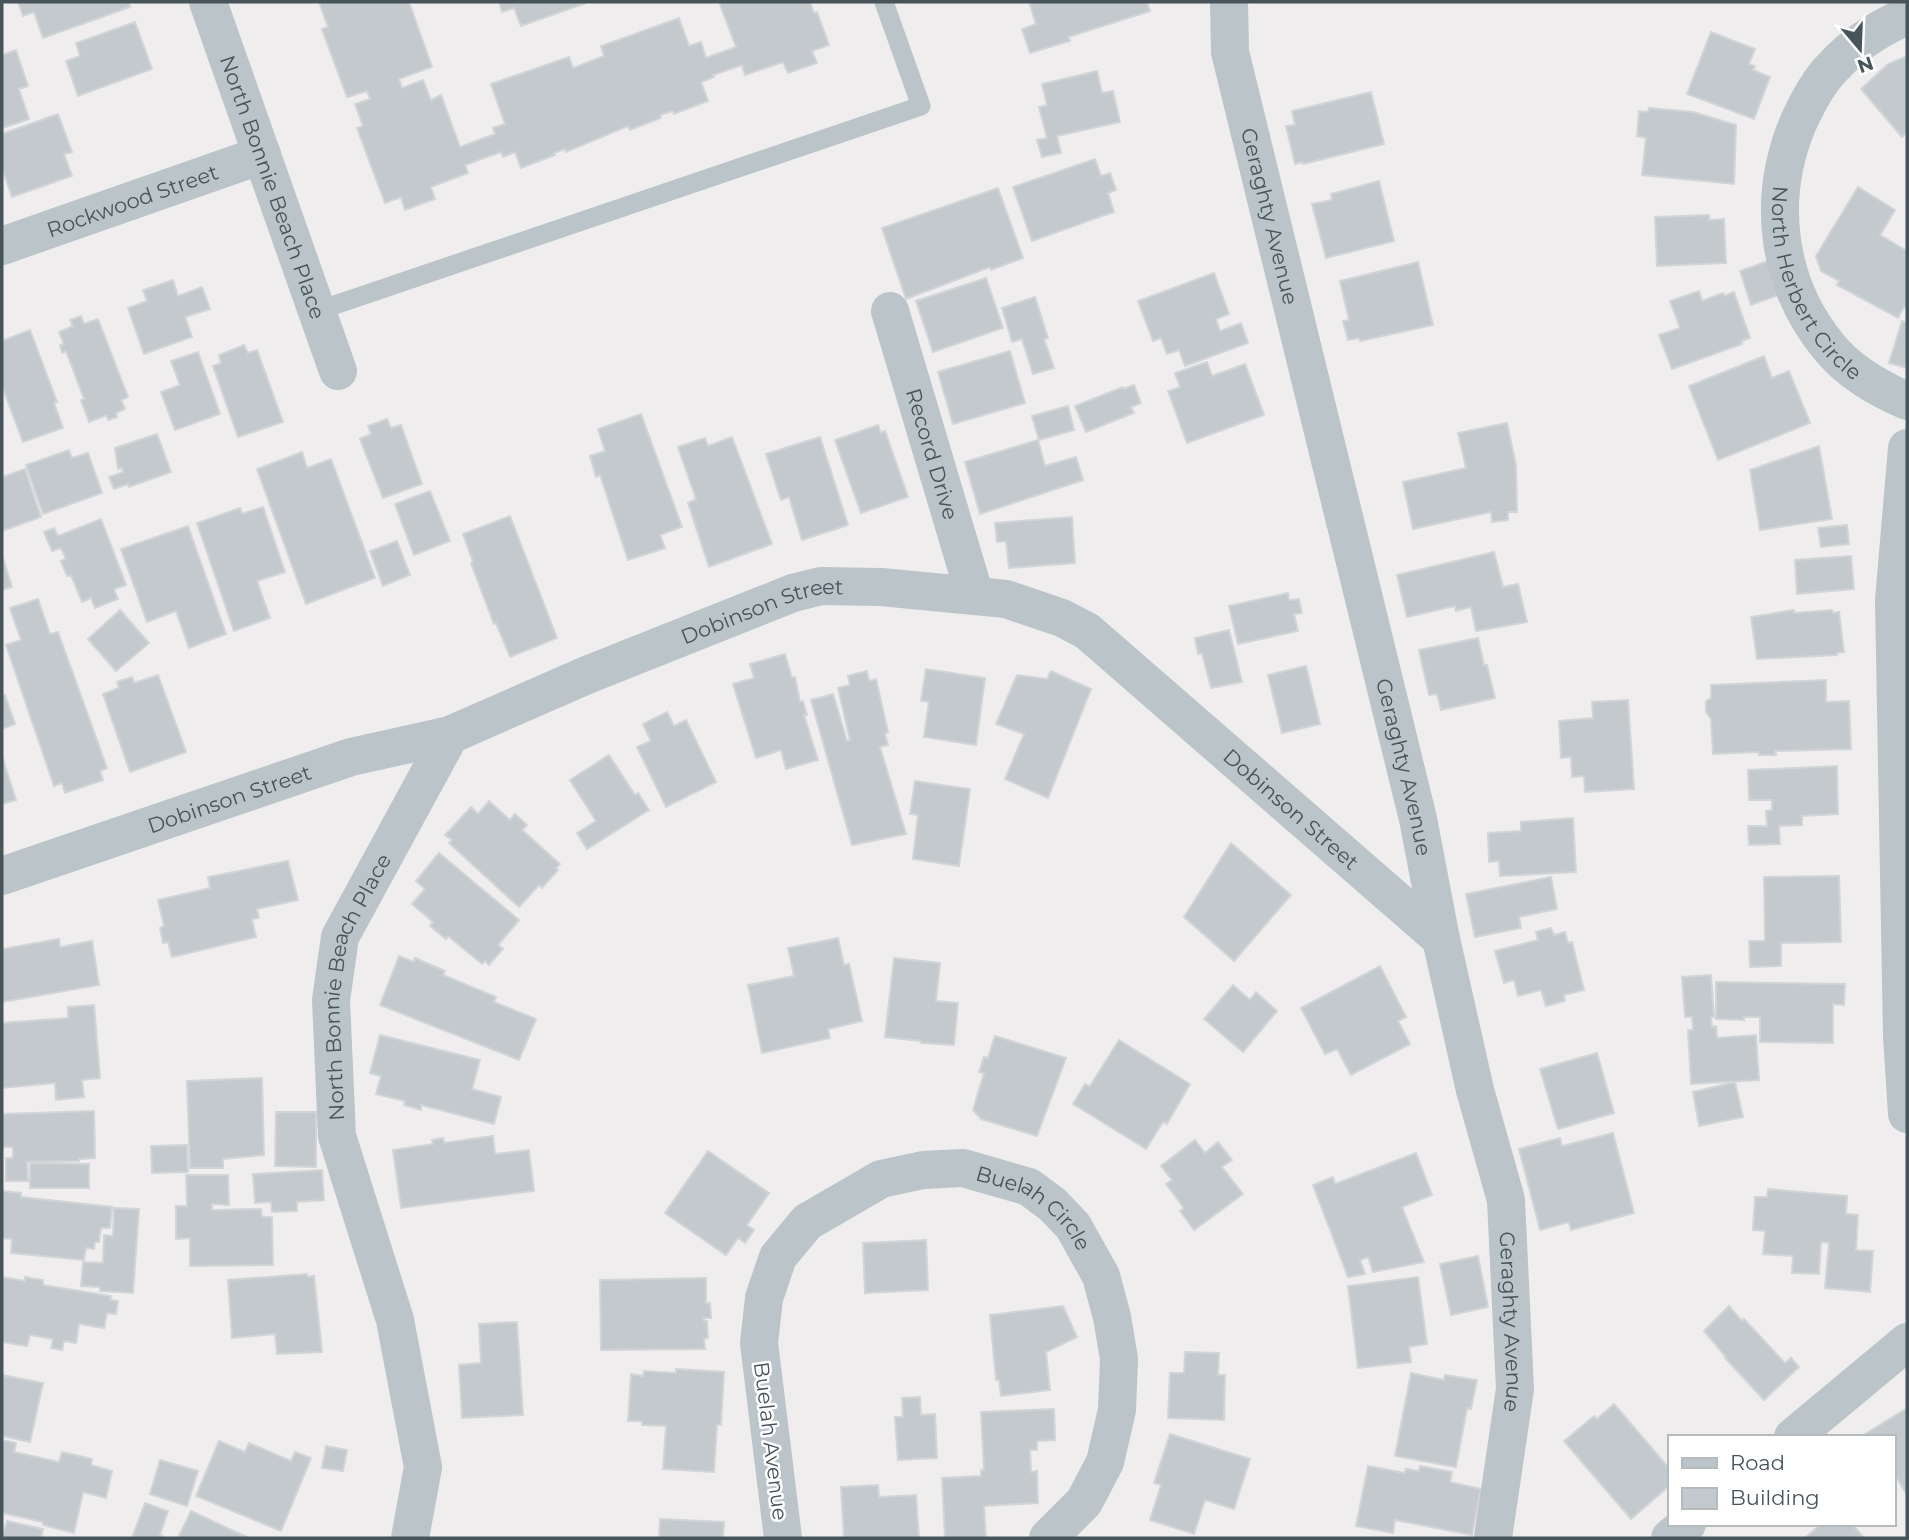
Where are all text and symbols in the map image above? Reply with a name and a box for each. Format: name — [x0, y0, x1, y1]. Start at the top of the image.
north arrow — [1825, 14, 1895, 84]
text: N — [1854, 51, 1876, 78]
street label: North Bonnie Beach Place — [215, 52, 331, 322]
street label: Geraghty Avenue — [1236, 125, 1304, 307]
street label: Rockwood Street — [43, 159, 221, 242]
street label: North Herbert Circle — [1767, 185, 1867, 385]
street label: Record Drive — [901, 385, 964, 522]
street label: Dobinson Street — [677, 574, 844, 649]
street label: Geraghty Avenue — [1371, 676, 1437, 858]
street label: Dobinson Street — [1218, 743, 1364, 874]
street label: Dobinson Street — [144, 759, 314, 838]
street label: North Bonnie Beach Place — [318, 849, 396, 1121]
street label: Buelah Circle — [973, 1160, 1096, 1255]
street label: Geraghty Avenue — [1495, 1231, 1528, 1414]
street label: Buelah Avenue — [749, 1360, 793, 1522]
legend — [1668, 1435, 1895, 1526]
text: Road — [1730, 1450, 1785, 1475]
text: Building — [1730, 1485, 1820, 1510]

